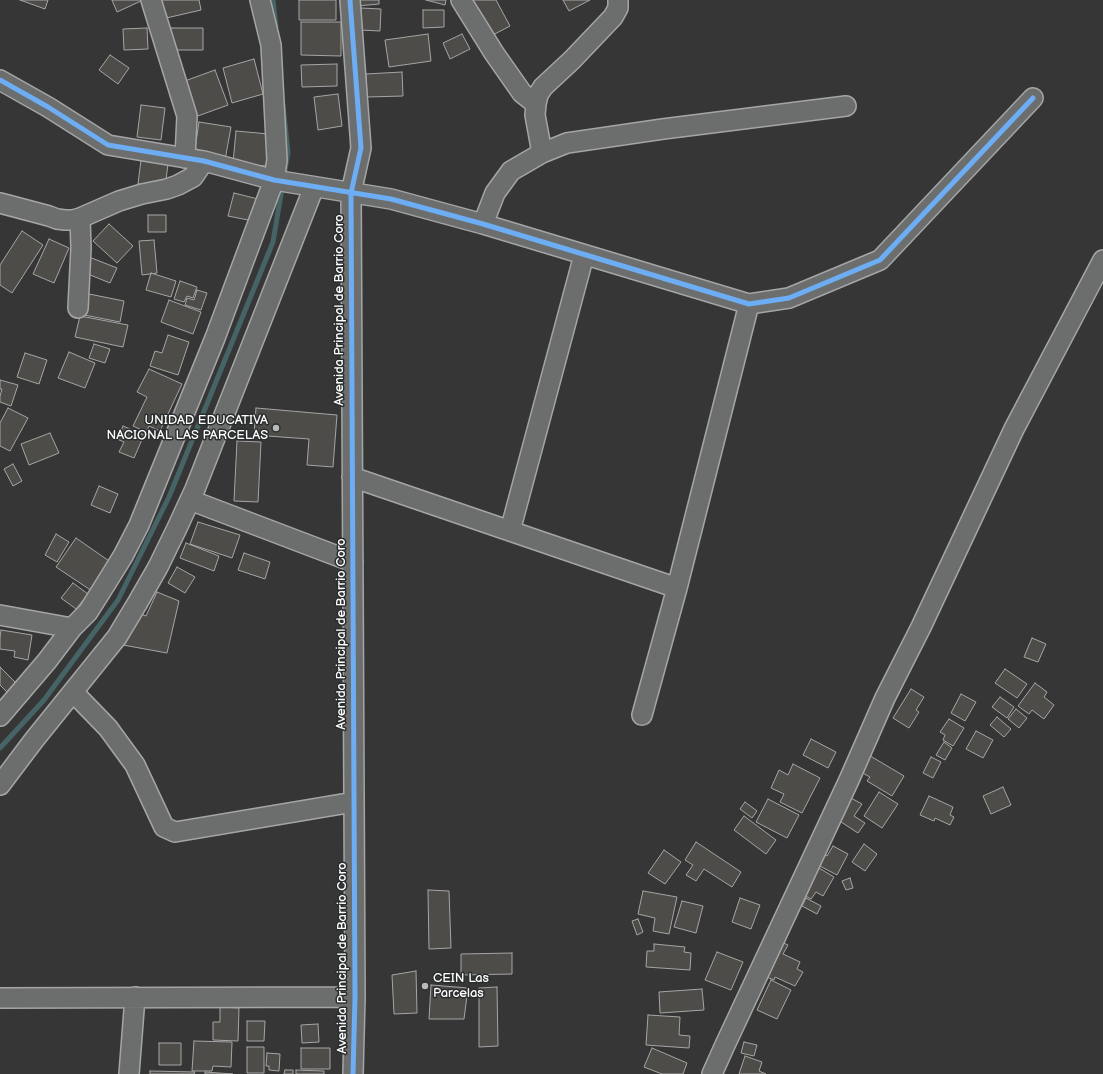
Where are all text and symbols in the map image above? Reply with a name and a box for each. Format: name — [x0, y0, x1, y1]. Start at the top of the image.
street label: Avenida Principal de Barrio Coro — [332, 214, 348, 406]
place label: UNIDAD EDUCATIVA NACIONAL LAS PARCELAS — [106, 413, 268, 444]
marker: UNIDAD EDUCATIVA NACIONAL LAS PARCELAS — [271, 423, 281, 433]
street label: Avenida Principal de Barrio Coro — [334, 538, 350, 730]
street label: Avenida Principal de Barrio Coro — [335, 862, 351, 1054]
place label: CEIN Las Parcelas — [433, 971, 489, 1002]
marker: CEIN Las Parcelas — [420, 981, 430, 991]

